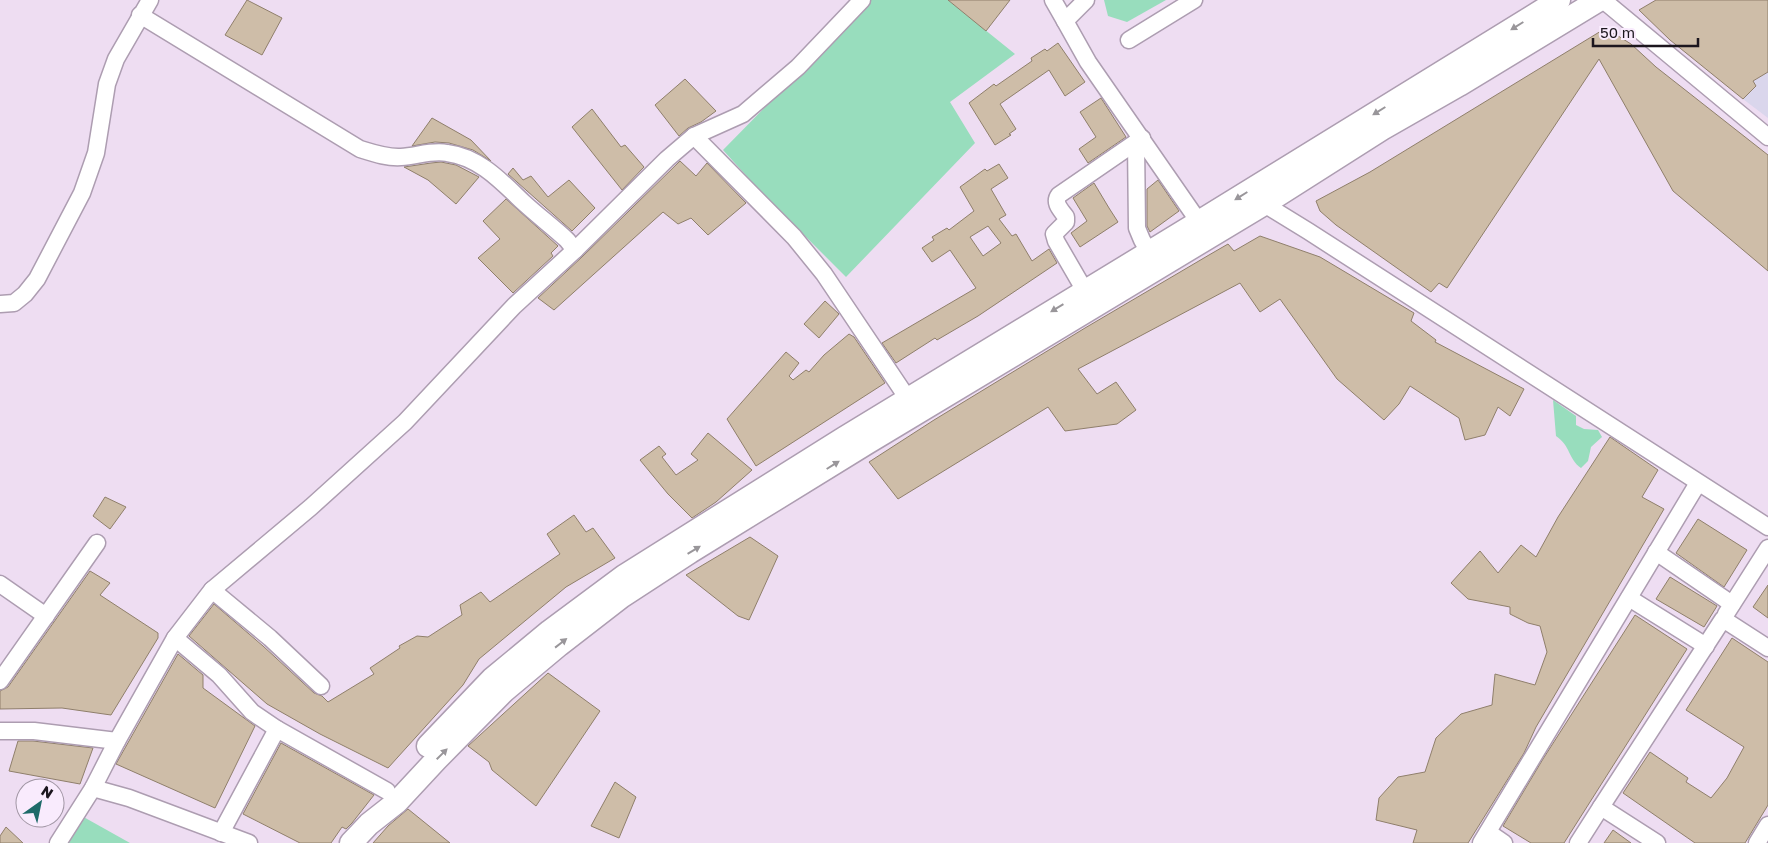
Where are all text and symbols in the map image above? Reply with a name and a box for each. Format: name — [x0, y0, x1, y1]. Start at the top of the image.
scale bar — [1593, 15, 1698, 47]
one-way arrow — [1511, 21, 1524, 30]
text: 50 m — [1600, 23, 1635, 41]
one-way arrow — [1373, 107, 1386, 116]
one-way arrow — [1234, 192, 1247, 201]
one-way arrow — [1051, 304, 1064, 313]
one-way arrow — [826, 460, 839, 470]
one-way arrow — [688, 545, 701, 555]
one-way arrow — [554, 638, 568, 648]
one-way arrow — [436, 748, 448, 760]
north arrow — [15, 778, 65, 828]
text: N — [38, 782, 56, 802]

